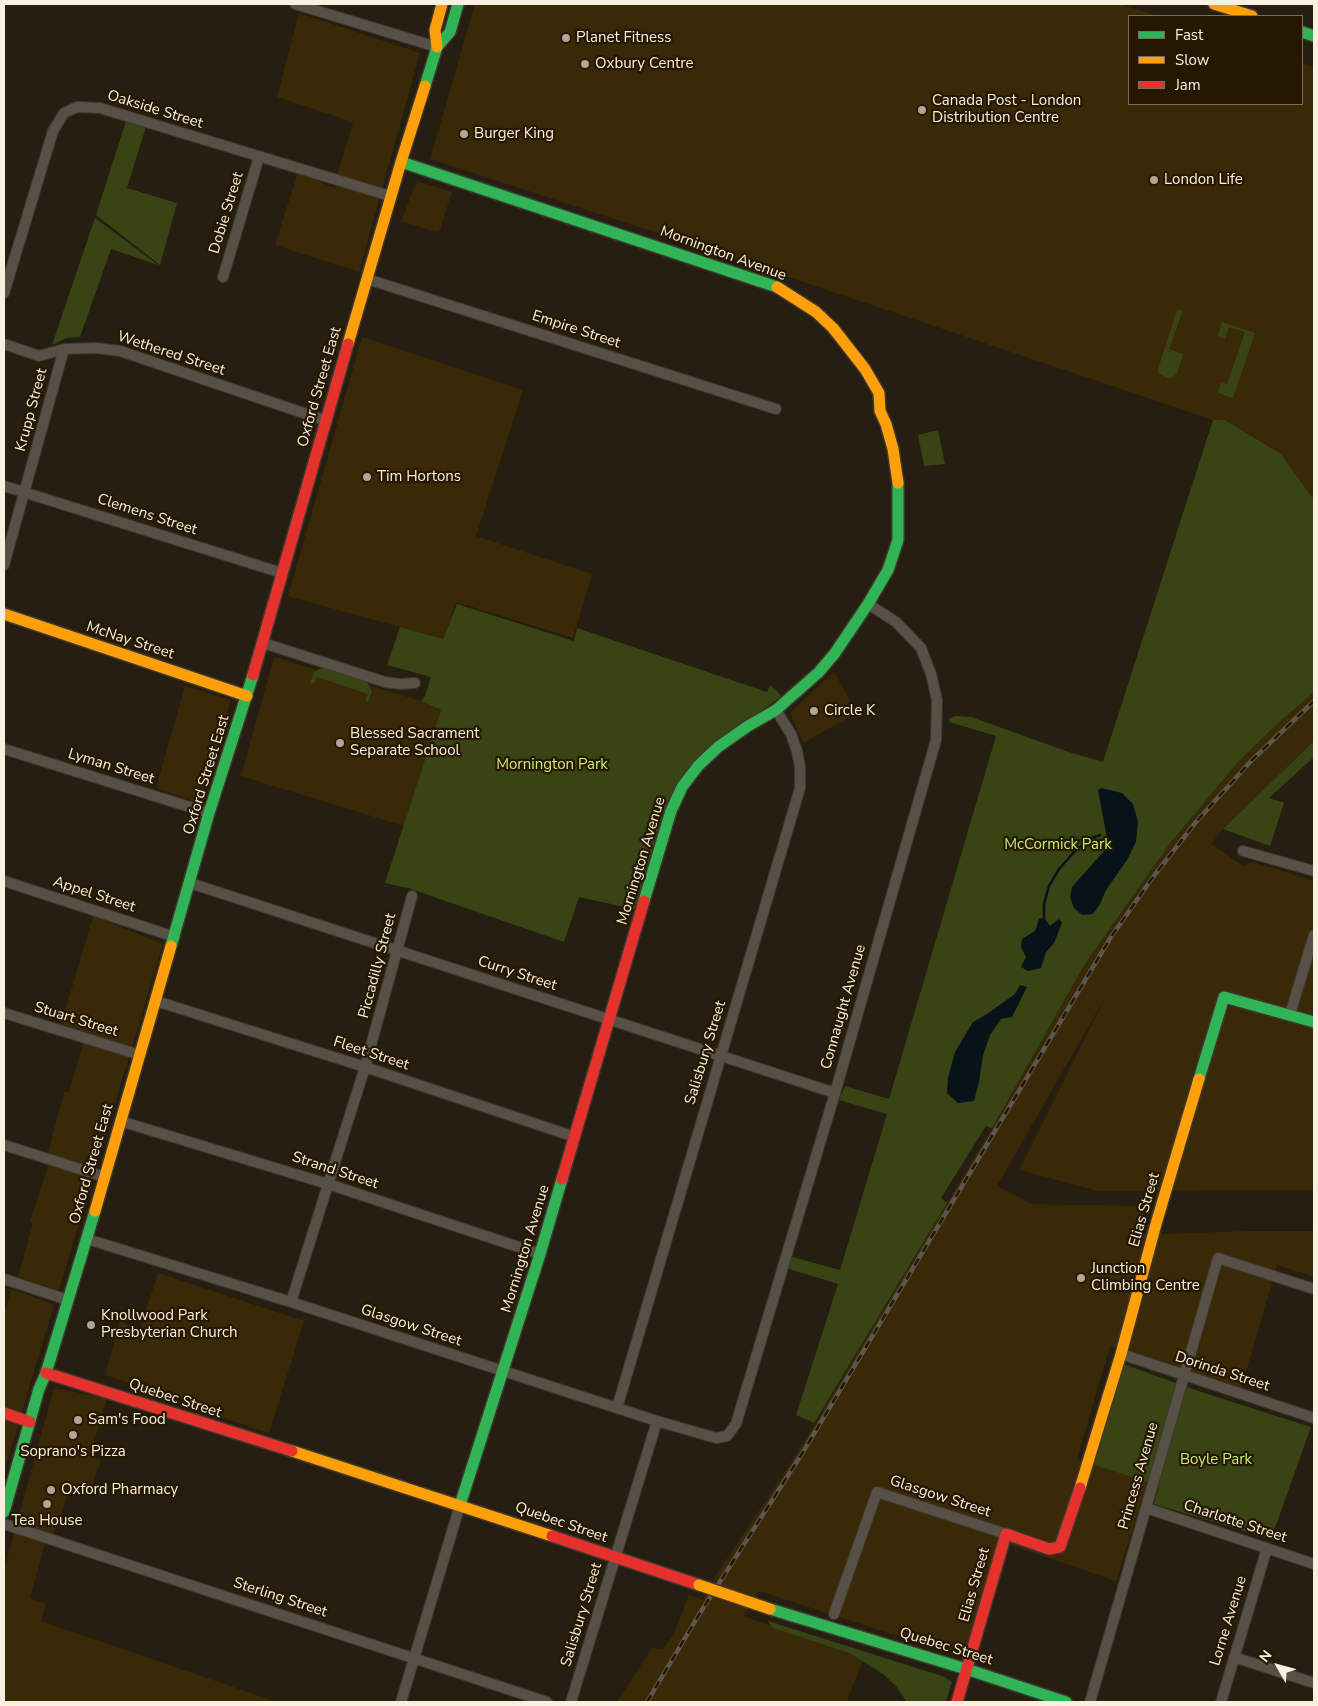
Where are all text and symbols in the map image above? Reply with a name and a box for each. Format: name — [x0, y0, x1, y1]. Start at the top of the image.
legend — [1128, 15, 1303, 105]
text: Fast — [1175, 25, 1203, 45]
place label: Planet Fitness — [576, 29, 671, 47]
marker: Planet Fitness — [560, 32, 572, 44]
text: Slow — [1175, 50, 1209, 70]
place label: Oxbury Centre — [595, 55, 693, 73]
marker: Oxbury Centre — [579, 58, 591, 70]
text: Jam — [1175, 75, 1201, 95]
street label: Oakside Street — [105, 87, 205, 133]
place label: Canada Post - London Distribution Centre — [932, 92, 1081, 127]
marker: Canada Post - London Distribution Centre — [916, 104, 928, 116]
place label: Burger King — [474, 125, 554, 143]
marker: Burger King — [458, 128, 470, 140]
street label: Dobie Street — [206, 170, 248, 256]
place label: London Life — [1164, 171, 1243, 189]
marker: London Life — [1148, 174, 1160, 186]
street label: Mornington Avenue — [658, 223, 788, 285]
street label: Empire Street — [530, 307, 622, 353]
street label: Oxford Street East — [294, 325, 346, 449]
street label: Wethered Street — [115, 328, 227, 380]
street label: Krupp Street — [12, 366, 52, 454]
place label: Tim Hortons — [377, 468, 461, 486]
marker: Tim Hortons — [361, 471, 373, 483]
street label: Clemens Street — [95, 490, 199, 540]
street label: McNay Street — [84, 618, 176, 664]
place label: Circle K — [824, 702, 875, 720]
marker: Circle K — [808, 705, 820, 717]
street label: Oxford Street East — [180, 713, 234, 837]
place label: Blessed Sacrament Separate School — [350, 725, 479, 760]
marker: Blessed Sacrament Separate School — [334, 737, 346, 749]
street label: Lyman Street — [66, 745, 156, 789]
park label: Mornington Park — [496, 756, 608, 774]
street label: Mornington Avenue — [614, 795, 670, 927]
park label: McCormick Park — [1004, 836, 1112, 854]
street label: Appel Street — [51, 873, 137, 917]
street label: Piccadilly Street — [355, 911, 401, 1021]
street label: Connaught Avenue — [818, 943, 870, 1071]
street label: Curry Street — [475, 953, 559, 995]
street label: Stuart Street — [32, 999, 120, 1041]
street label: Salisbury Street — [682, 999, 730, 1107]
street label: Fleet Street — [331, 1033, 411, 1075]
street label: Oxford Street East — [66, 1102, 118, 1226]
street label: Strand Street — [290, 1149, 380, 1193]
street label: Elias Street — [1126, 1171, 1164, 1249]
street label: Mornington Avenue — [498, 1183, 554, 1315]
place label: Junction Climbing Centre — [1091, 1260, 1200, 1295]
marker: Junction Climbing Centre — [1075, 1272, 1087, 1284]
street label: Glasgow Street — [358, 1301, 464, 1351]
place label: Knollwood Park Presbyterian Church — [101, 1307, 237, 1342]
marker: Knollwood Park Presbyterian Church — [85, 1319, 97, 1331]
street label: Dorinda Street — [1172, 1348, 1272, 1396]
street label: Quebec Street — [126, 1376, 224, 1422]
place label: Sam's Food — [88, 1411, 166, 1429]
marker: Sam's Food — [72, 1414, 84, 1426]
street label: Princess Avenue — [1115, 1420, 1163, 1532]
marker: Soprano's Pizza — [67, 1429, 79, 1441]
place label: Soprano's Pizza — [20, 1443, 126, 1461]
park label: Boyle Park — [1180, 1451, 1252, 1469]
street label: Glasgow Street — [887, 1472, 993, 1522]
place label: Oxford Pharmacy — [61, 1481, 178, 1499]
marker: Oxford Pharmacy — [45, 1484, 57, 1496]
street label: Charlotte Street — [1181, 1497, 1289, 1547]
marker: Tea House — [41, 1498, 53, 1510]
street label: Quebec Street — [513, 1499, 609, 1547]
place label: Tea House — [11, 1512, 83, 1530]
street label: Elias Street — [956, 1546, 994, 1624]
street label: Salisbury Street — [558, 1561, 606, 1669]
street label: Sterling Street — [231, 1574, 329, 1622]
street label: Lorne Avenue — [1207, 1574, 1251, 1668]
street label: Quebec Street — [897, 1624, 995, 1670]
north arrow — [1253, 1641, 1303, 1691]
text: N — [1255, 1646, 1276, 1666]

